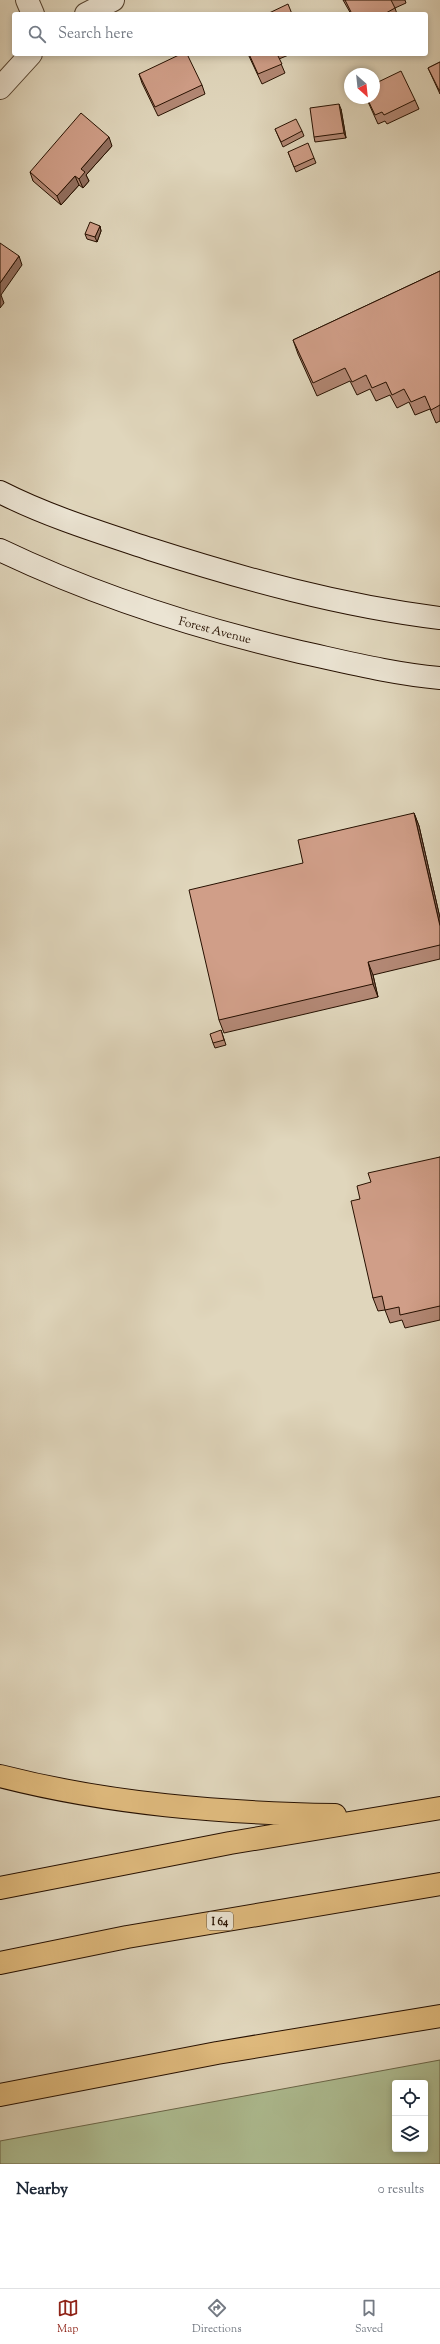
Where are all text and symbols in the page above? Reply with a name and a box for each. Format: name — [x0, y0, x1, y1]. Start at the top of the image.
search box — [12, 12, 428, 56]
icon: search — [26, 23, 48, 45]
text: Search here — [58, 24, 133, 45]
north arrow — [344, 68, 380, 104]
street label: Forest Avenue — [176, 613, 253, 649]
road number: I 64 — [207, 1912, 233, 1930]
map controls — [392, 2080, 428, 2152]
button: locate — [392, 2080, 428, 2116]
button: layers — [392, 2116, 428, 2152]
text: Nearby — [16, 2178, 68, 2202]
text: 0 results — [378, 2181, 424, 2199]
tab: Map — [57, 2297, 79, 2337]
tab: Directions — [192, 2297, 242, 2337]
tab: Saved — [355, 2297, 383, 2337]

